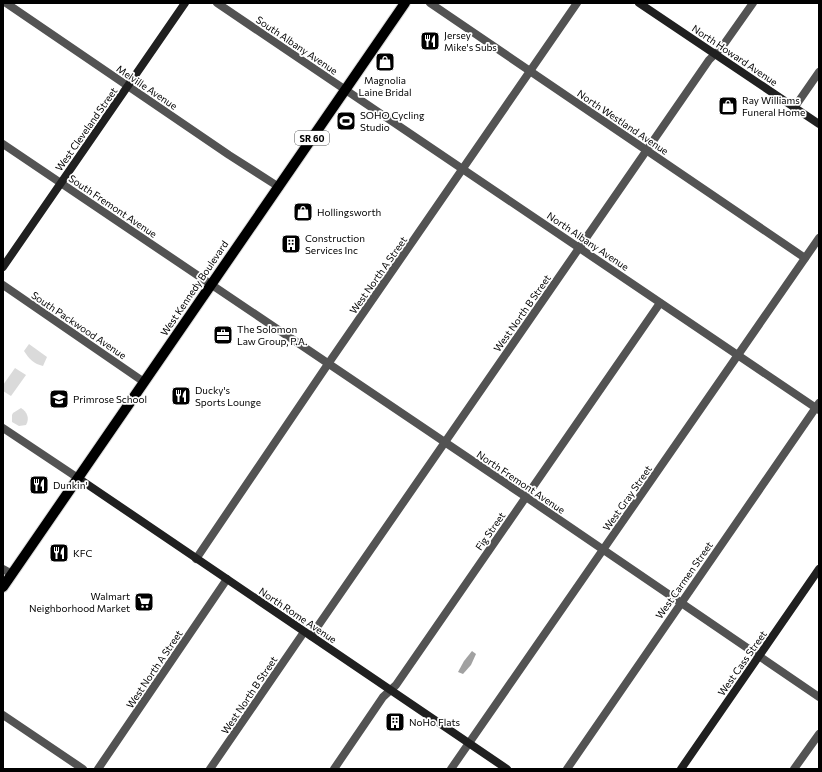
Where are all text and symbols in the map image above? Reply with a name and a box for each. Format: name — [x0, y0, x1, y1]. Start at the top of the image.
street label: South Albany Avenue — [254, 13, 340, 77]
street label: North Howard Avenue — [690, 22, 780, 88]
place label: Jersey Mike's Subs — [444, 29, 497, 53]
restaurant icon: Jersey Mike's Subs — [419, 30, 441, 52]
shop icon: Magnolia Laine Bridal — [374, 51, 396, 73]
street label: Melville Avenue — [114, 62, 180, 112]
place label: Magnolia Laine Bridal — [358, 74, 412, 98]
street label: West Cleveland Street — [53, 85, 119, 173]
street label: North Westland Avenue — [575, 87, 671, 157]
place label: Ray Williams Funeral Home — [742, 94, 805, 118]
shop icon: Ray Williams Funeral Home — [717, 95, 739, 117]
place label: SOHO Cycling Studio — [360, 109, 425, 133]
sports icon: SOHO Cycling Studio — [335, 110, 357, 132]
road number: SR 60 — [295, 131, 329, 145]
street label: South Fremont Avenue — [67, 172, 159, 240]
shop icon: Hollingsworth — [292, 201, 314, 223]
place label: Hollingsworth — [317, 206, 381, 218]
street label: North Albany Avenue — [545, 209, 631, 273]
place label: Construction Services Inc — [305, 232, 365, 256]
building icon: Construction Services Inc — [280, 233, 302, 255]
street label: West North A Street — [347, 234, 409, 316]
street label: West Kennedy Boulevard — [158, 238, 230, 338]
street label: West North B Street — [491, 272, 553, 354]
street label: South Packwood Avenue — [29, 289, 129, 361]
place label: The Solomon Law Group, P.A. — [237, 323, 307, 347]
office icon: The Solomon Law Group, P.A. — [212, 324, 234, 346]
place label: Ducky's Sports Lounge — [195, 384, 261, 408]
restaurant icon: Ducky's Sports Lounge — [170, 385, 192, 407]
school or university icon: Primrose School — [48, 388, 70, 410]
place label: Primrose School — [73, 393, 147, 405]
street label: North Fremont Avenue — [475, 448, 567, 516]
street label: West Gray Street — [600, 463, 654, 533]
restaurant icon: Dunkin' — [28, 474, 50, 496]
place label: Dunkin' — [53, 479, 87, 491]
street label: Fig Street — [472, 510, 508, 552]
street label: West Carmen Street — [653, 539, 715, 621]
restaurant icon: KFC — [48, 542, 70, 564]
place label: KFC — [73, 547, 92, 559]
street label: North Rome Avenue — [257, 585, 339, 645]
place label: Walmart Neighborhood Market — [29, 590, 130, 614]
supermarket icon: Walmart Neighborhood Market — [133, 591, 155, 613]
street label: West North A Street — [123, 628, 185, 710]
street label: West Cass Street — [715, 628, 769, 698]
street label: West North B Street — [219, 654, 279, 736]
building icon: NoHo Flats — [384, 711, 406, 733]
place label: NoHo Flats — [409, 716, 461, 728]

